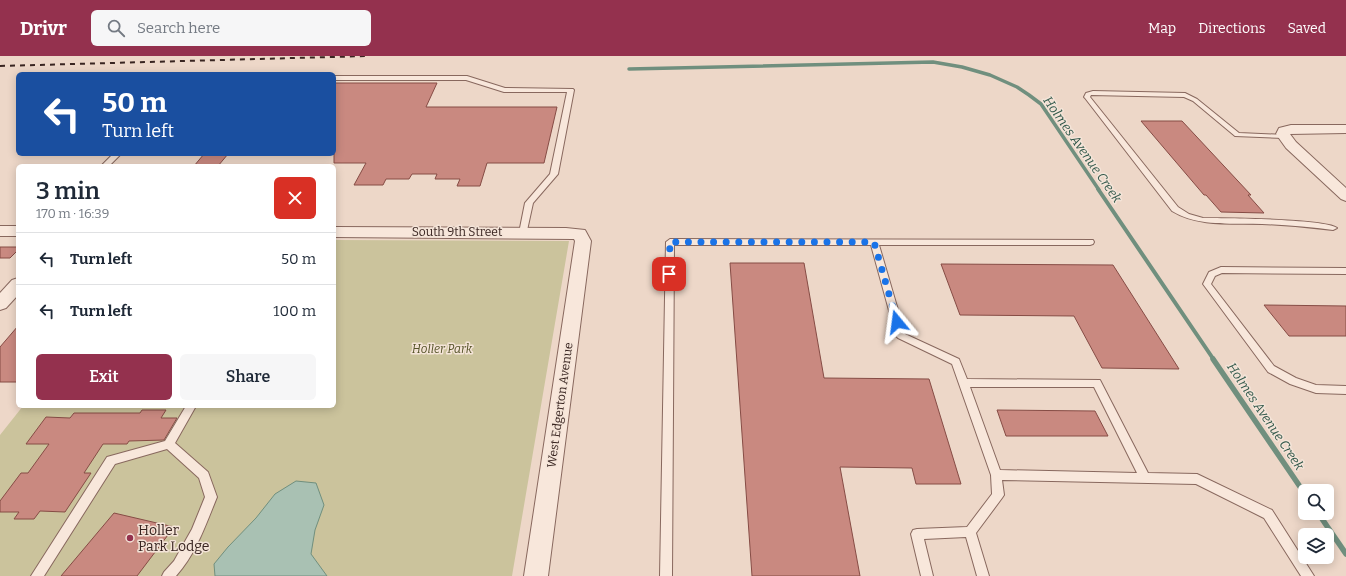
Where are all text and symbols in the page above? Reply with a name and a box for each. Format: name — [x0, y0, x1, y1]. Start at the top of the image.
search box — [91, 10, 371, 46]
text: Drivr — [20, 17, 67, 40]
icon: search — [105, 17, 127, 39]
text: Search here — [137, 19, 220, 37]
text: Map — [1148, 20, 1176, 37]
text: Directions — [1198, 20, 1266, 37]
text: Saved — [1288, 20, 1326, 37]
text: 50 m — [102, 86, 167, 119]
icon: left — [36, 88, 88, 140]
water label: Holmes Avenue Creek — [1040, 93, 1125, 206]
text: Turn left — [102, 120, 174, 142]
text: 3 min — [36, 177, 100, 205]
button: close — [274, 177, 316, 219]
text: 170 m · 16:39 — [36, 206, 109, 221]
street label: South 9th Street — [412, 225, 503, 239]
icon: left — [36, 248, 58, 270]
text: Turn left — [70, 250, 132, 268]
text: 50 m — [281, 250, 316, 268]
pin — [652, 257, 686, 291]
icon: arrive — [658, 263, 680, 285]
icon: left — [36, 300, 58, 322]
position arrow — [876, 301, 918, 343]
text: Turn left — [70, 302, 132, 320]
text: 100 m — [273, 302, 316, 320]
street label: West Edgerton Avenue — [544, 341, 576, 469]
park label: Holler Park — [412, 342, 473, 356]
button: Exit — [36, 354, 172, 400]
button: Share — [180, 354, 316, 400]
water label: Holmes Avenue Creek — [1224, 360, 1308, 474]
map controls — [1298, 484, 1334, 564]
button: search — [1298, 484, 1334, 520]
place label: Holler Park Lodge — [138, 522, 210, 555]
button: layers — [1298, 528, 1334, 564]
marker: Holler Park Lodge — [125, 533, 135, 543]

